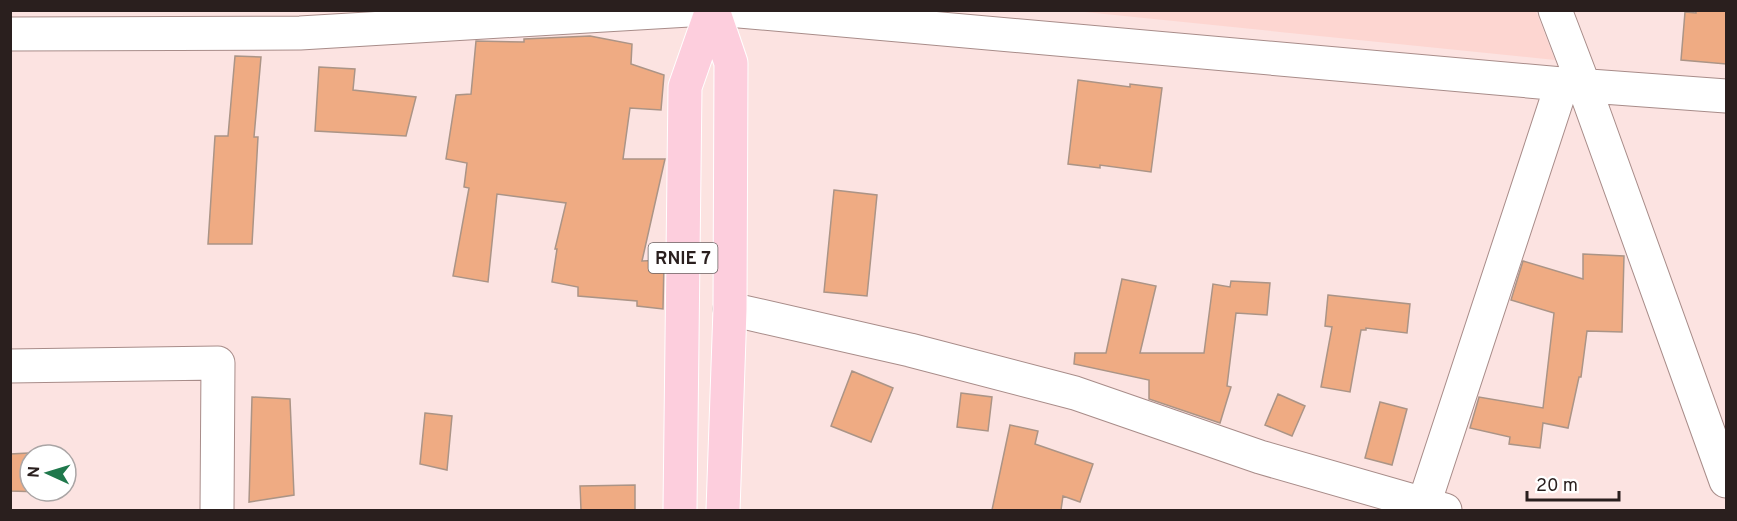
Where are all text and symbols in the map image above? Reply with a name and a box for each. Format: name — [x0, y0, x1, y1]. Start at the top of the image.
road number: RNIE 7 — [648, 243, 718, 273]
north arrow — [18, 443, 78, 503]
scale bar — [1527, 464, 1618, 502]
text: N — [25, 466, 45, 479]
text: 20 m — [1536, 475, 1578, 498]

